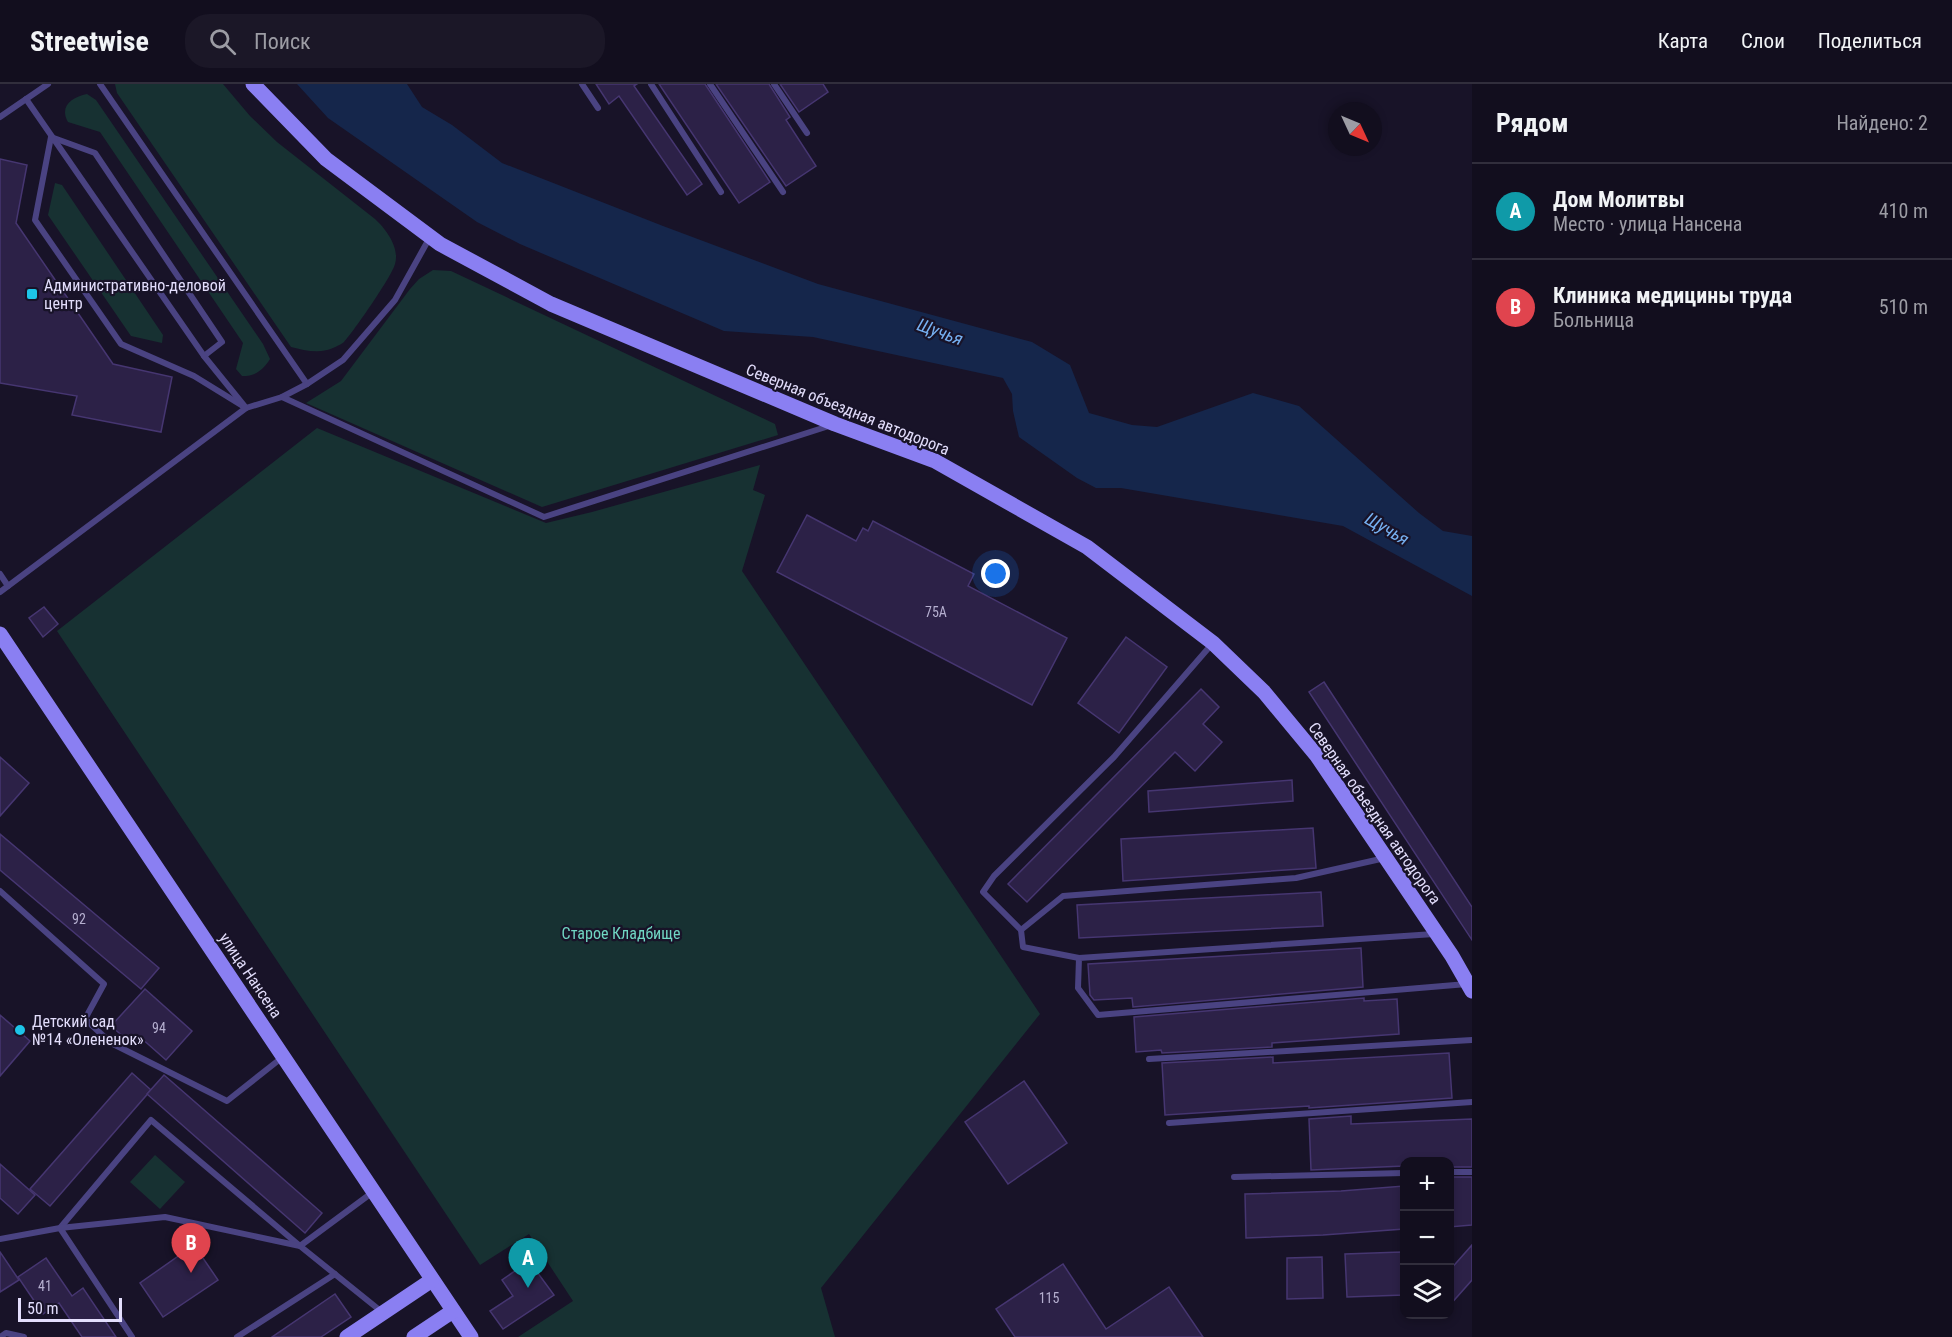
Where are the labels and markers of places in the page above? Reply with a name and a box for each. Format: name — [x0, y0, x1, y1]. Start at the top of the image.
place label: Административно-деловой центр — [44, 276, 226, 313]
marker: Административно-деловой центр — [25, 287, 39, 301]
place label: Детский сад №14 «Олененок» — [32, 1012, 144, 1049]
marker: Детский сад №14 «Олененок» — [13, 1023, 27, 1037]
pin: B — [172, 1224, 210, 1273]
pin: A — [508, 1238, 548, 1288]

